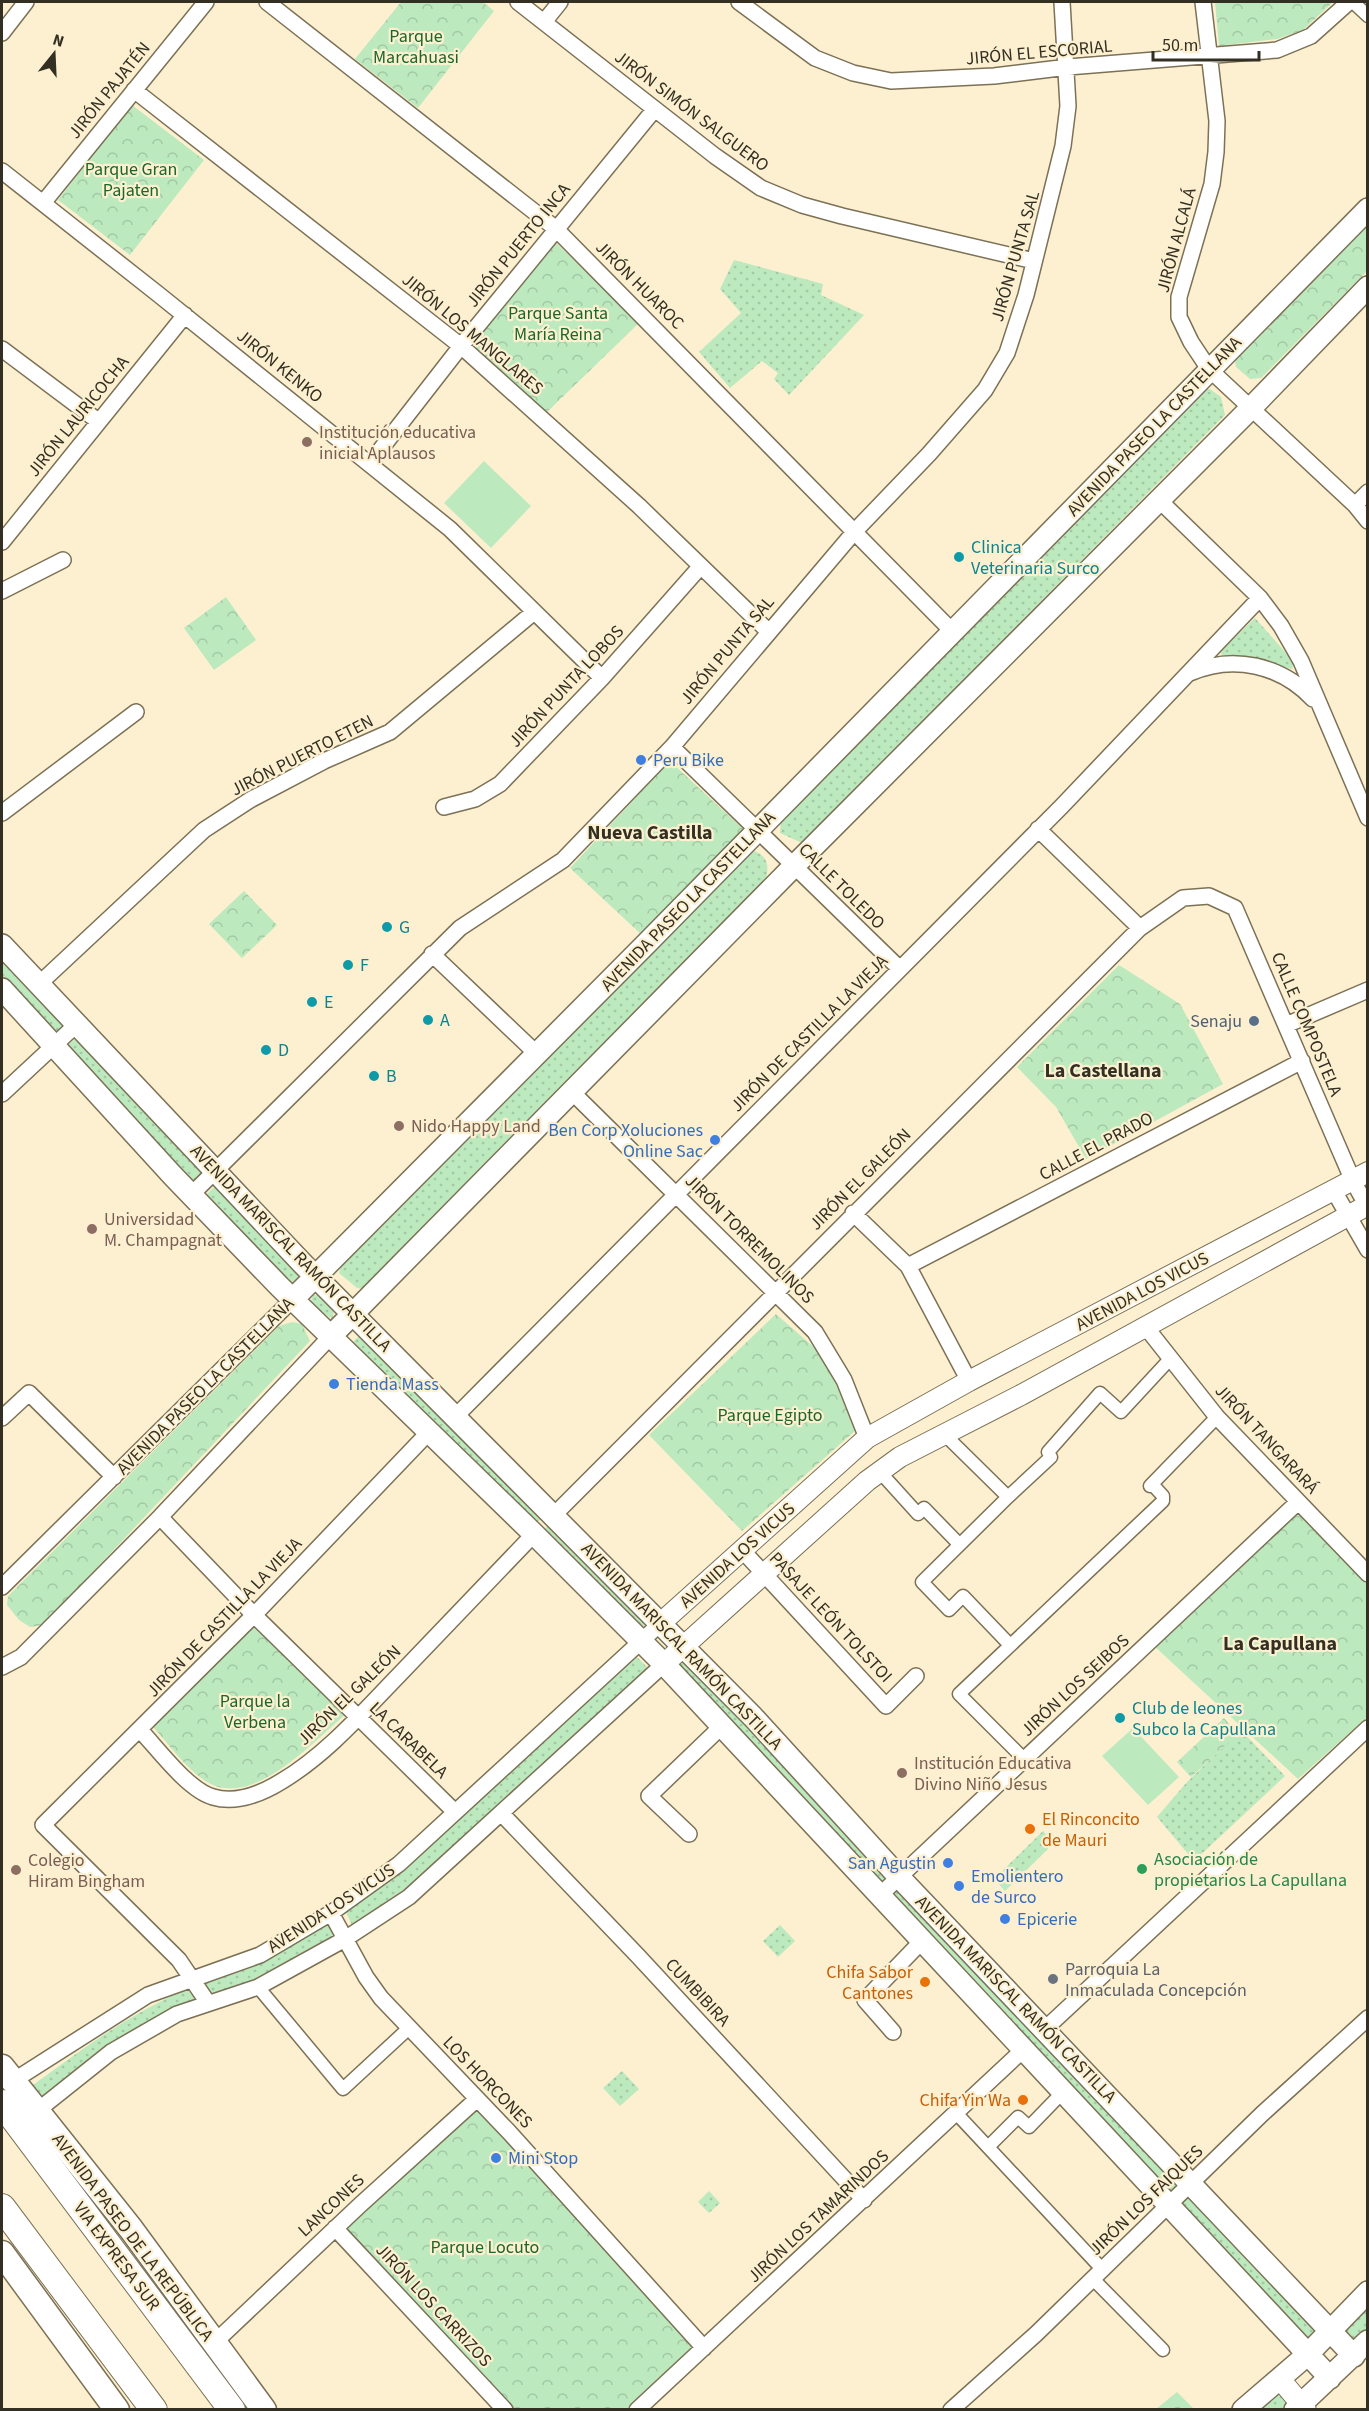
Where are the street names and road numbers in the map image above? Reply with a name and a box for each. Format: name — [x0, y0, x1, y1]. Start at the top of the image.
street label: JIRÓN EL ESCORIAL — [965, 34, 1114, 71]
street label: JIRÓN PAJATÉN — [63, 37, 156, 144]
street label: JIRÓN SIMÓN SALGUERO — [609, 45, 774, 178]
street label: JIRÓN PUERTO INCA — [460, 178, 576, 313]
street label: JIRÓN ALCALÁ — [1150, 185, 1203, 295]
street label: JIRÓN PUNTA SAL — [985, 188, 1046, 324]
street label: JIRÓN HUAROC — [590, 235, 690, 335]
street label: JIRÓN LOS MANGLARES — [397, 268, 549, 401]
street label: JIRÓN KENKO — [231, 324, 328, 409]
street label: AVENIDA PASEO LA CASTELLANA — [1061, 330, 1248, 522]
street label: JIRÓN LAURICOCHA — [22, 350, 135, 482]
street label: JIRÓN PUNTA SAL — [675, 591, 780, 710]
street label: JIRÓN PUNTA LOBOS — [503, 620, 630, 753]
street label: JIRÓN PUERTO ETEN — [227, 709, 378, 802]
street label: AVENIDA PASEO LA CASTELLANA — [595, 805, 782, 997]
street label: CALLE TOLEDO — [793, 838, 890, 935]
street label: CALLE COMPOSTELA — [1265, 948, 1348, 1100]
street label: JIRÓN DE CASTILLA LA VIEJA — [725, 949, 894, 1118]
street label: CALLE EL PRADO — [1035, 1106, 1158, 1187]
street label: JIRÓN EL GALEÓN — [804, 1123, 917, 1236]
street label: AVENIDA MARISCAL RAMÓN CASTILLA — [184, 1139, 397, 1358]
street label: JIRÓN TORREMOLINOS — [679, 1169, 820, 1310]
street label: AVENIDA LOS VICUS — [1071, 1246, 1213, 1337]
street label: AVENIDA PASEO LA CASTELLANA — [111, 1292, 300, 1481]
street label: JIRÓN TANGARARÁ — [1209, 1379, 1324, 1500]
street label: AVENIDA LOS VICUS — [674, 1497, 800, 1614]
street label: JIRÓN DE CASTILLA LA VIEJA — [141, 1532, 308, 1703]
street label: AVENIDA MARISCAL RAMÓN CASTILLA — [575, 1537, 788, 1756]
street label: PASAJE LEÓN TOLSTOI — [763, 1547, 898, 1688]
street label: JIRÓN LOS SEIBOS — [1016, 1628, 1135, 1742]
street label: JIRÓN EL GALEÓN — [292, 1639, 407, 1751]
street label: LA CARABELA — [364, 1696, 454, 1785]
street label: AVENIDA LOS VICUS — [263, 1858, 400, 1959]
street label: AVENIDA MARISCAL RAMÓN CASTILLA — [909, 1890, 1122, 2109]
street label: CUMBIBIRA — [659, 1953, 736, 2032]
street label: LOS HORCONES — [437, 2031, 538, 2134]
street label: AVENIDA PASEO DE LA REPÚBLICA — [46, 2128, 219, 2347]
street label: JIRÓN LOS FAIQUES — [1084, 2139, 1209, 2261]
street label: JIRÓN LOS TAMARINDOS — [742, 2144, 895, 2289]
street label: LANCONES — [293, 2168, 370, 2243]
street label: VIA EXPRESA SUR — [67, 2197, 166, 2316]
street label: JIRÓN LOS CARRIZOS — [370, 2238, 497, 2373]

